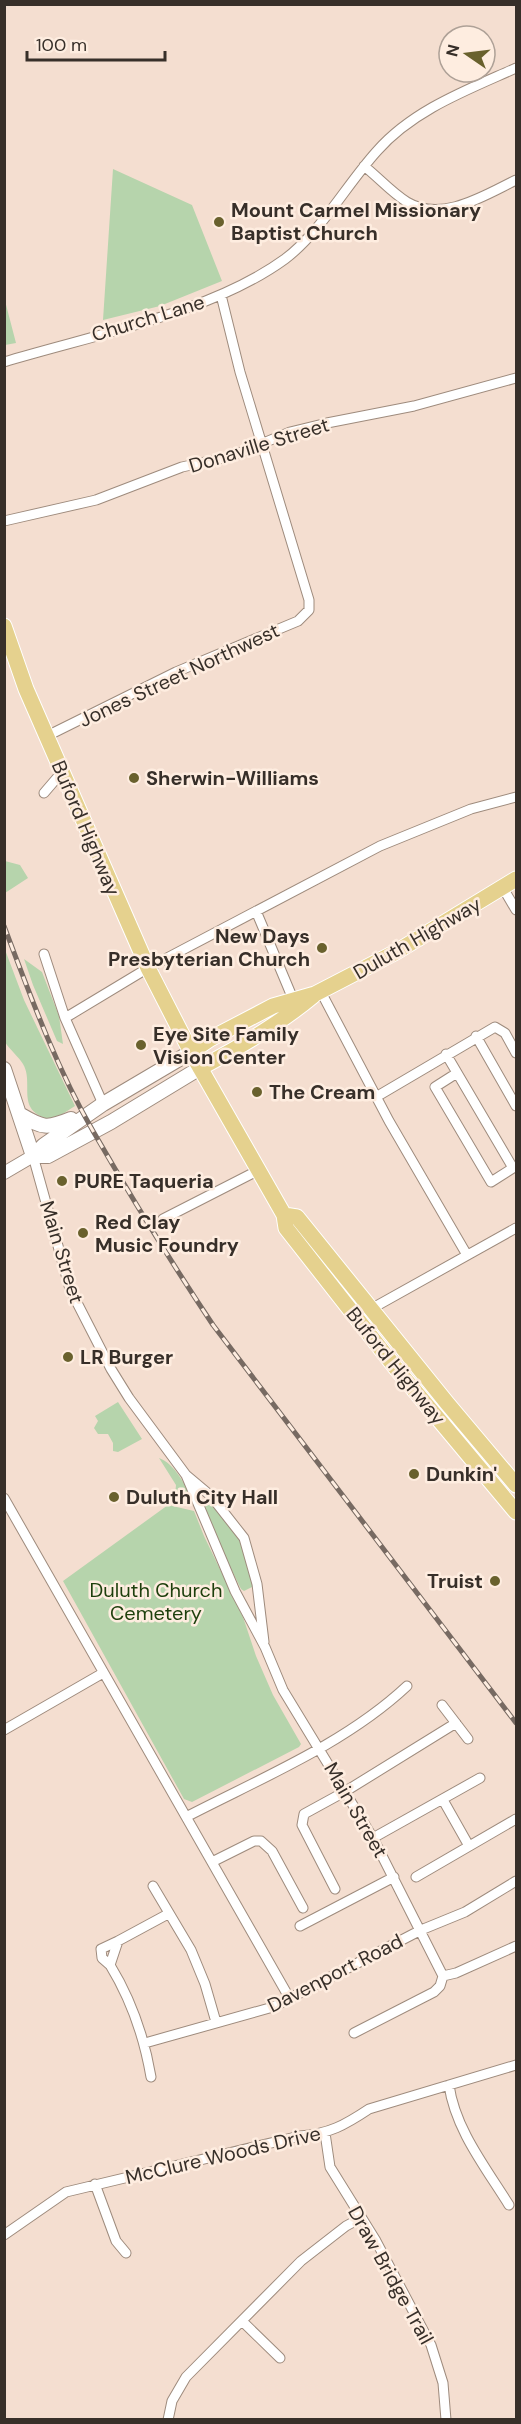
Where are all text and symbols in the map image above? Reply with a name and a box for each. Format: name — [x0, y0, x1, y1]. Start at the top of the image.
scale bar — [27, 24, 165, 62]
north arrow — [437, 24, 497, 84]
text: 100 m — [36, 33, 87, 57]
text: N — [441, 42, 465, 59]
place label: Mount Carmel Missionary Baptist Church — [231, 197, 481, 246]
marker: Mount Carmel Missionary Baptist Church — [212, 215, 226, 229]
street label: Church Lane — [88, 288, 208, 348]
street label: Donaville Street — [186, 411, 332, 479]
street label: Jones Street Northwest — [75, 617, 284, 733]
street label: Buford Highway — [46, 756, 126, 900]
place label: Sherwin-Williams — [146, 765, 319, 791]
marker: Sherwin-Williams — [127, 771, 141, 785]
street label: Duluth Highway — [348, 891, 486, 985]
place label: New Days Presbyterian Church — [108, 923, 310, 972]
marker: New Days Presbyterian Church — [315, 941, 329, 955]
place label: Eye Site Family Vision Center — [153, 1021, 299, 1070]
marker: Eye Site Family Vision Center — [134, 1038, 148, 1052]
place label: The Cream — [269, 1079, 375, 1105]
marker: The Cream — [250, 1085, 264, 1099]
place label: PURE Taqueria — [74, 1168, 214, 1194]
marker: PURE Taqueria — [55, 1174, 69, 1188]
street label: Main Street — [34, 1198, 90, 1307]
place label: Red Clay Music Foundry — [95, 1209, 239, 1258]
marker: Red Clay Music Foundry — [76, 1226, 90, 1240]
street label: Buford Highway — [340, 1302, 452, 1430]
place label: LR Burger — [80, 1344, 173, 1370]
marker: LR Burger — [61, 1350, 75, 1364]
place label: Dunkin' — [426, 1461, 497, 1487]
marker: Dunkin' — [407, 1467, 421, 1481]
place label: Duluth City Hall — [126, 1484, 278, 1510]
marker: Duluth City Hall — [107, 1490, 121, 1504]
place label: Truist — [427, 1568, 483, 1594]
marker: Truist — [488, 1574, 502, 1588]
park label: Duluth Church Cemetery — [89, 1577, 223, 1626]
street label: Main Street — [318, 1758, 394, 1863]
street label: Davenport Road — [263, 1928, 407, 2018]
street label: McClure Woods Drive — [123, 2120, 323, 2190]
street label: Draw Bridge Trail — [342, 2201, 440, 2349]

